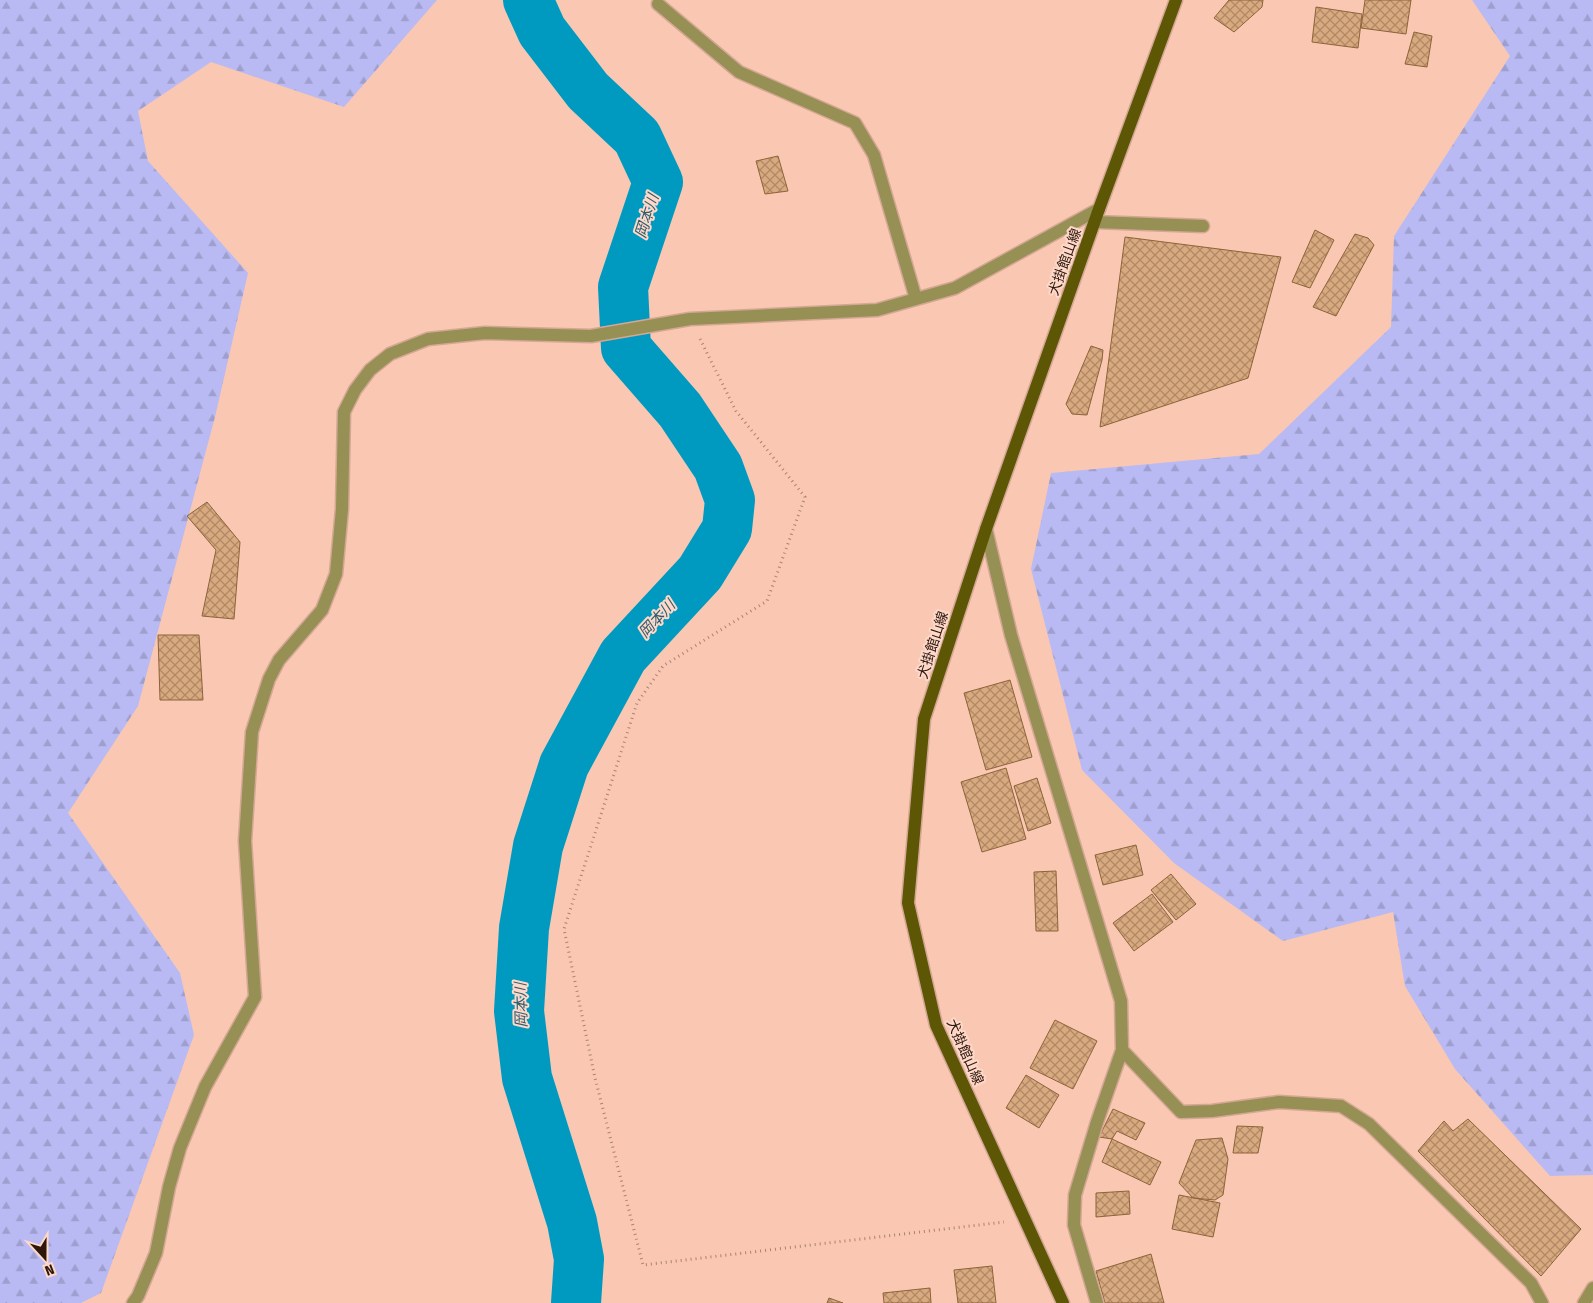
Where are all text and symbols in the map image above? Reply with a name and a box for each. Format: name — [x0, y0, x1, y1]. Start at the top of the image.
water label: 岡本川 — [631, 190, 663, 240]
street label: 犬掛館山線 — [1045, 226, 1085, 298]
water label: 岡本川 — [635, 595, 680, 642]
street label: 犬掛館山線 — [914, 609, 952, 681]
water label: 岡本川 — [512, 980, 530, 1028]
street label: 犬掛館山線 — [943, 1017, 987, 1087]
north arrow — [20, 1233, 70, 1283]
text: N — [43, 1260, 56, 1279]

